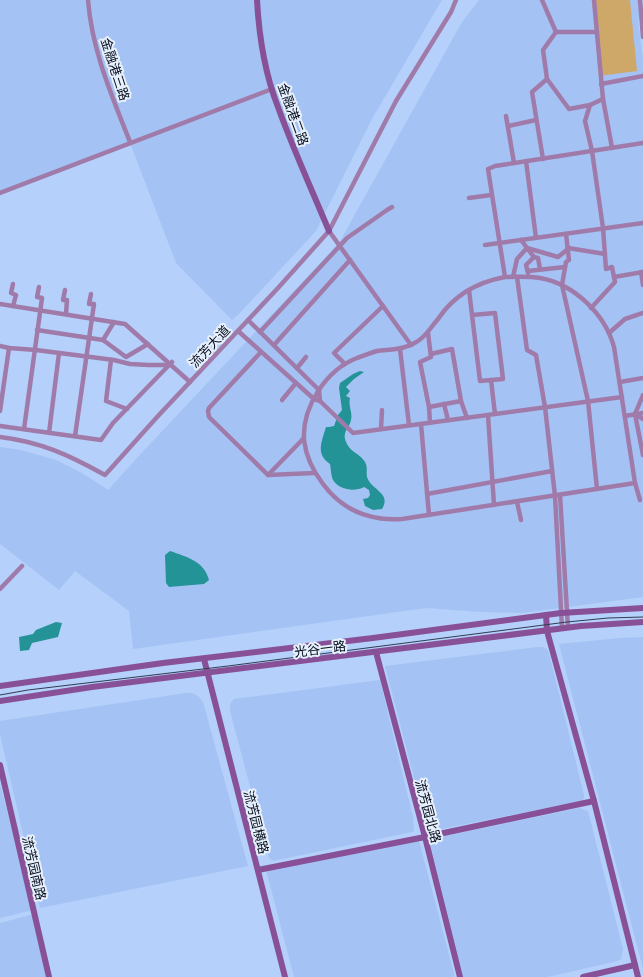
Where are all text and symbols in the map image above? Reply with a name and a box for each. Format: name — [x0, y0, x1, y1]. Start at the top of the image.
street label: 金融港三路 — [98, 35, 134, 103]
street label: 金融港二路 — [275, 81, 313, 147]
street label: 流芳大道 — [185, 321, 233, 371]
street label: 光谷一路 — [293, 636, 347, 660]
street label: 流芳园北路 — [412, 777, 446, 845]
street label: 流芳园横路 — [241, 788, 273, 856]
street label: 流芳园南路 — [19, 834, 51, 902]

